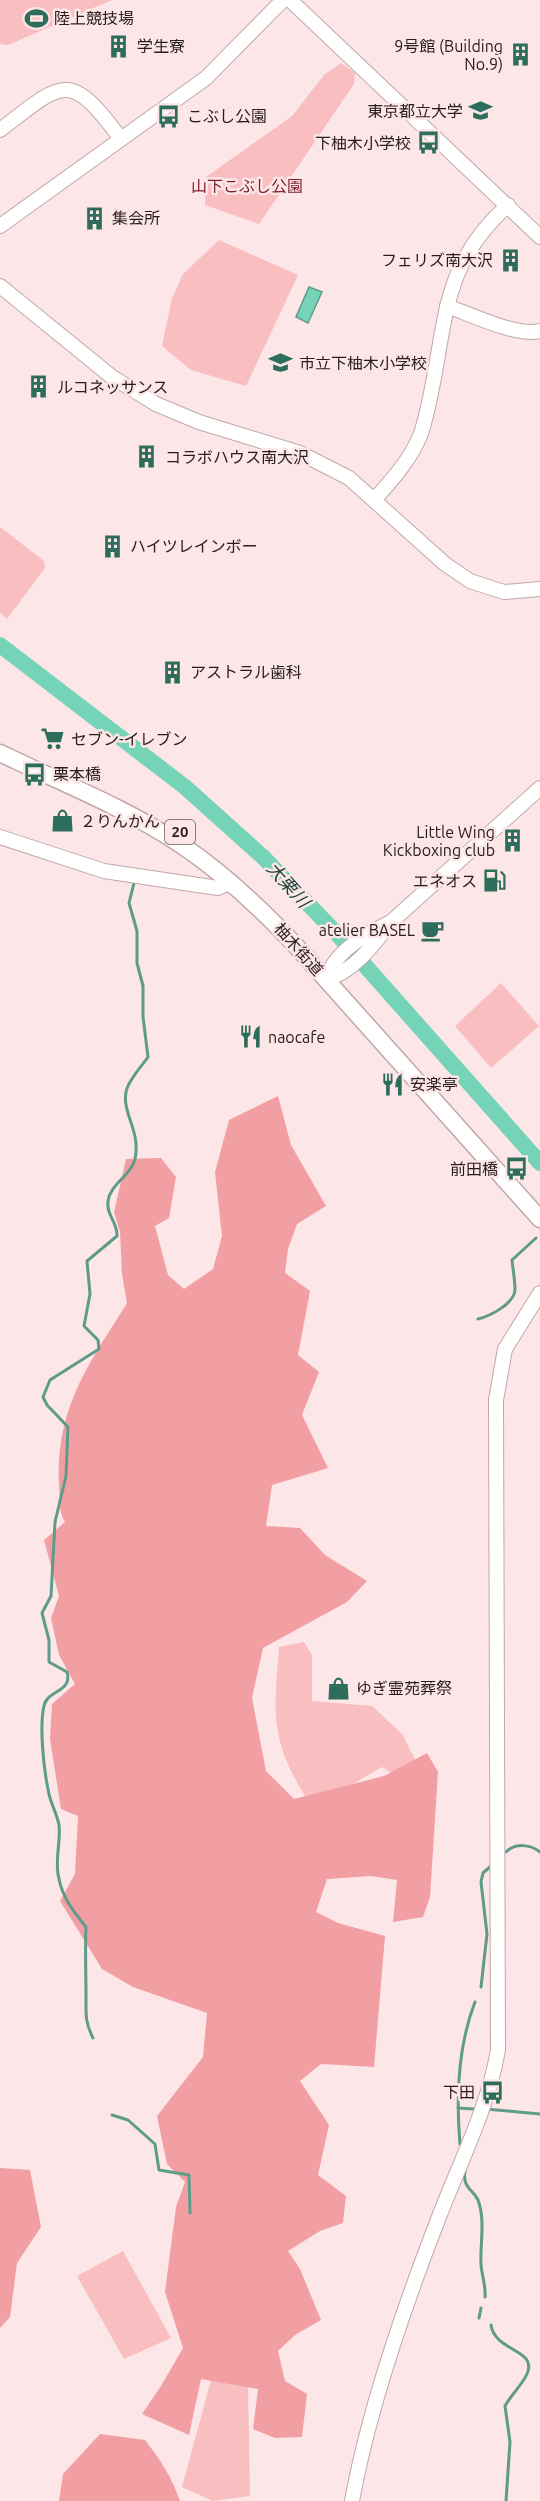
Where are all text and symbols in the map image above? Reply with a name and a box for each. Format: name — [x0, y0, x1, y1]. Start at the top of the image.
sports icon: 陸上競技場 — [23, 5, 49, 31]
place label: 陸上競技場 — [54, 9, 134, 27]
building icon: 学生寮 — [106, 33, 132, 59]
place label: 学生寮 — [137, 37, 185, 55]
place label: 9号館 (Building No.9) — [394, 37, 503, 74]
building icon: 9号館 (Building No.9) — [508, 42, 534, 68]
school or university icon: 東京都立大学 — [468, 98, 494, 124]
place label: 東京都立大学 — [367, 102, 463, 120]
bus stop icon: こぶし公園 — [156, 103, 182, 129]
place label: こぶし公園 — [187, 107, 267, 125]
bus stop icon: 下柚木小学校 — [416, 130, 442, 156]
place label: 下柚木小学校 — [315, 134, 411, 152]
park label: 山下こぶし公園 — [191, 177, 303, 195]
building icon: 集会所 — [81, 205, 107, 231]
place label: 集会所 — [112, 209, 160, 227]
building icon: フェリズ南大沢 — [498, 247, 524, 273]
place label: フェリズ南大沢 — [381, 251, 493, 269]
school or university icon: 市立下柚木小学校 — [268, 350, 294, 376]
place label: 市立下柚木小学校 — [299, 354, 427, 372]
building icon: ルコネッサンス — [26, 374, 52, 400]
place label: ルコネッサンス — [57, 378, 168, 396]
building icon: コラボハウス南大沢 — [134, 444, 160, 470]
place label: コラボハウス南大沢 — [165, 448, 309, 466]
building icon: ハイツレインボー — [99, 533, 125, 559]
place label: ハイツレインボー — [130, 537, 258, 555]
building icon: アストラル歯科 — [159, 659, 185, 685]
place label: アストラル歯科 — [190, 663, 302, 681]
supermarket icon: セブン-イレブン — [40, 726, 66, 752]
place label: セブン-イレブン — [71, 730, 188, 748]
bus stop icon: 栗本橋 — [22, 761, 48, 787]
place label: 栗本橋 — [53, 765, 101, 783]
shop icon: ２りんかん — [49, 808, 75, 834]
place label: ２りんかん — [80, 812, 160, 830]
road number: 20 — [165, 820, 195, 844]
place label: Little Wing Kickboxing club — [383, 823, 495, 859]
building icon: Little Wing Kickboxing club — [500, 828, 526, 854]
water label: 大栗川 — [263, 858, 316, 913]
fuel station icon: エネオス — [482, 868, 508, 894]
place label: エネオス — [413, 872, 477, 890]
cafe icon: atelier BASEL — [420, 917, 446, 943]
street label: 柚木街道 — [271, 919, 327, 979]
place label: atelier BASEL — [319, 921, 415, 939]
restaurant icon: naocafe — [237, 1024, 263, 1050]
place label: naocafe — [268, 1028, 325, 1046]
restaurant icon: 安楽亭 — [379, 1071, 405, 1097]
place label: 安楽亭 — [410, 1075, 458, 1093]
bus stop icon: 前田橋 — [503, 1156, 529, 1182]
place label: 前田橋 — [450, 1160, 498, 1178]
shop icon: ゆぎ霊苑葬祭 — [325, 1675, 351, 1701]
place label: ゆぎ霊苑葬祭 — [356, 1679, 452, 1697]
bus stop icon: 下田 — [480, 2079, 506, 2105]
place label: 下田 — [443, 2083, 475, 2101]

